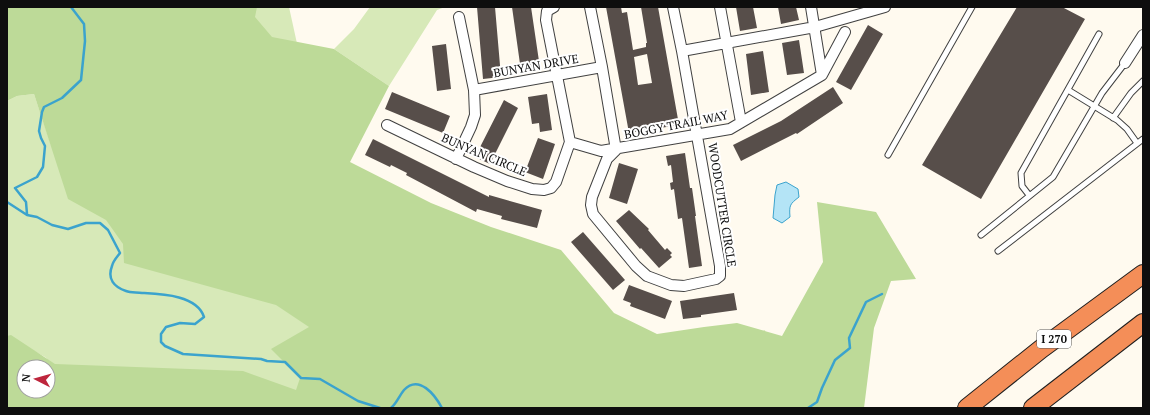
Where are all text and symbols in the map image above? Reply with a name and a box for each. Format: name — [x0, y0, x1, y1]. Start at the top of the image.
street label: BUNYAN DRIVE — [492, 51, 580, 80]
street label: BOGGY TRAIL WAY — [623, 107, 729, 142]
street label: BUNYAN CIRCLE — [439, 130, 529, 179]
street label: WOODCUTTER CIRCLE — [705, 142, 740, 268]
road number: I 270 — [1037, 330, 1071, 348]
north arrow — [16, 359, 56, 399]
text: N — [19, 372, 34, 383]

